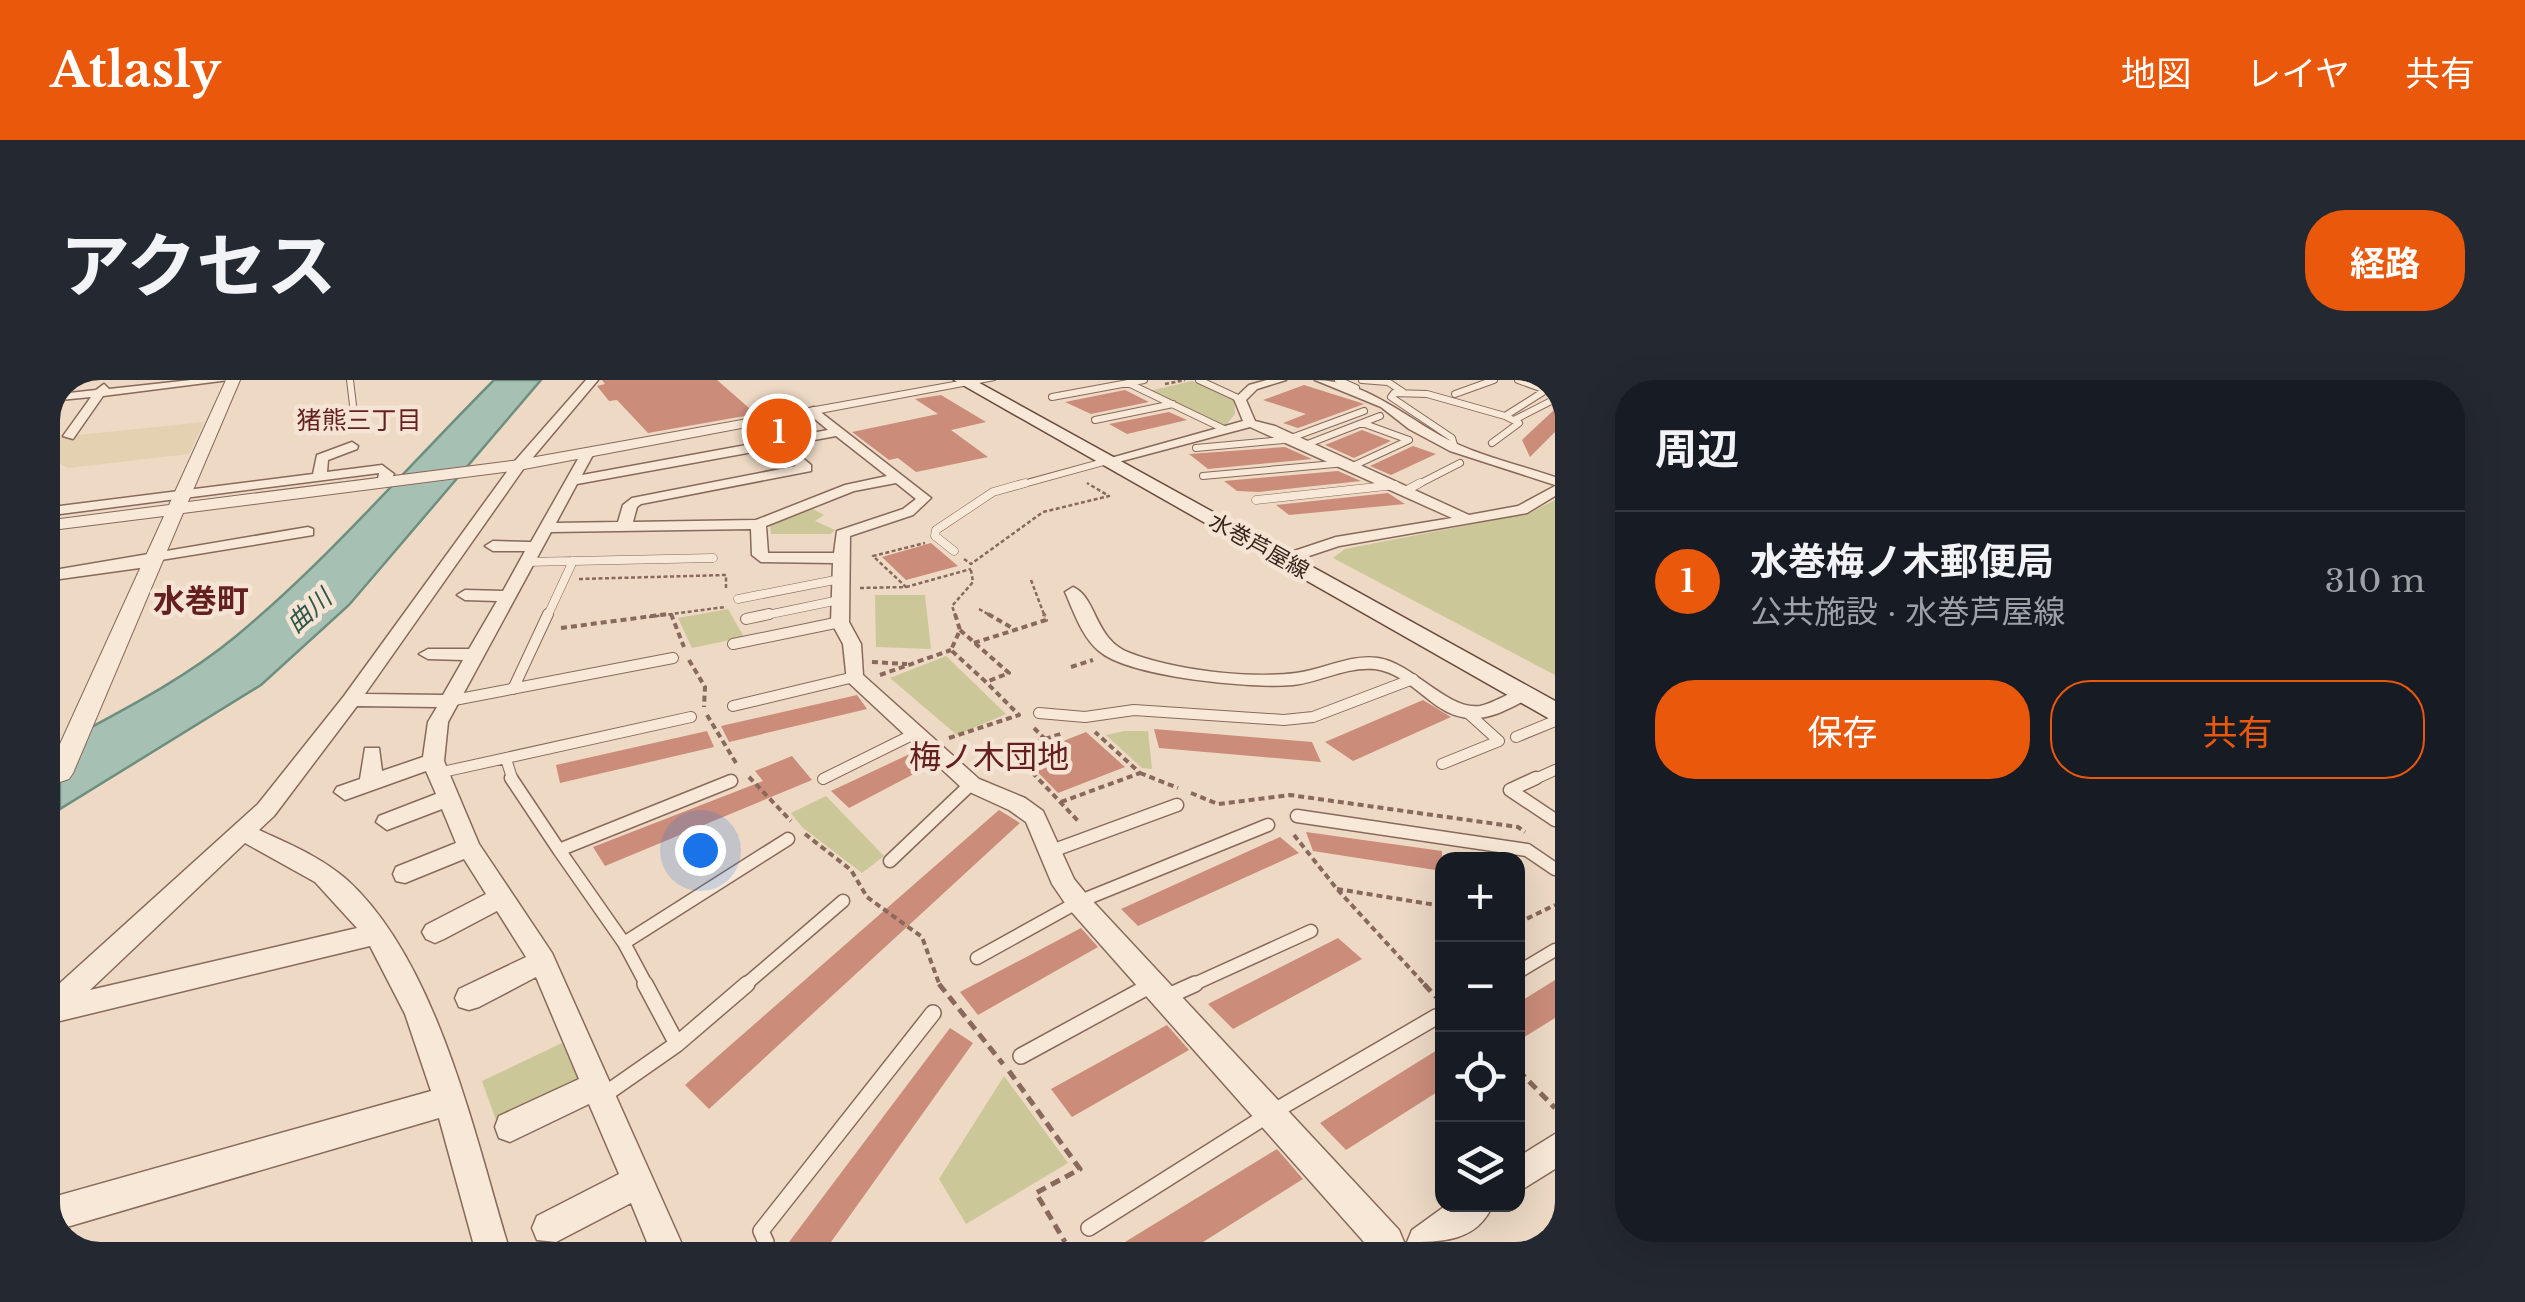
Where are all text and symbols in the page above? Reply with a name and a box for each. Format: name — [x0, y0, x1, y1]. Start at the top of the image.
text: Atlasly — [50, 40, 221, 100]
text: 地図 — [2121, 52, 2191, 95]
text: レイヤ — [2246, 52, 2350, 95]
text: 共有 — [2405, 52, 2475, 95]
button: 経路 — [2305, 210, 2465, 311]
text: アクセス — [60, 223, 337, 310]
pin: 1 — [746, 393, 812, 468]
district label: 猪熊三丁目 — [296, 405, 422, 436]
text: 周辺 — [1655, 423, 1739, 475]
street label: 水巻芦屋線 — [1204, 508, 1314, 584]
text: 水巻梅ノ木郵便局 — [1750, 538, 2054, 585]
text: 1 — [1681, 561, 1694, 601]
text: 310 m — [2325, 561, 2425, 601]
district label: 水巻町 — [153, 581, 249, 621]
water label: 曲川 — [280, 581, 340, 639]
text: 公共施設 · 水巻芦屋線 — [1750, 592, 2066, 632]
button: 保存 — [1655, 680, 2030, 779]
button: 共有 — [2050, 680, 2425, 779]
district label: 梅ノ木団地 — [909, 737, 1069, 777]
your location — [675, 825, 726, 876]
map controls — [1435, 852, 1525, 1212]
button: + — [1435, 852, 1525, 942]
button: − — [1435, 942, 1525, 1032]
button: locate — [1435, 1032, 1525, 1122]
button: layers — [1435, 1122, 1525, 1212]

